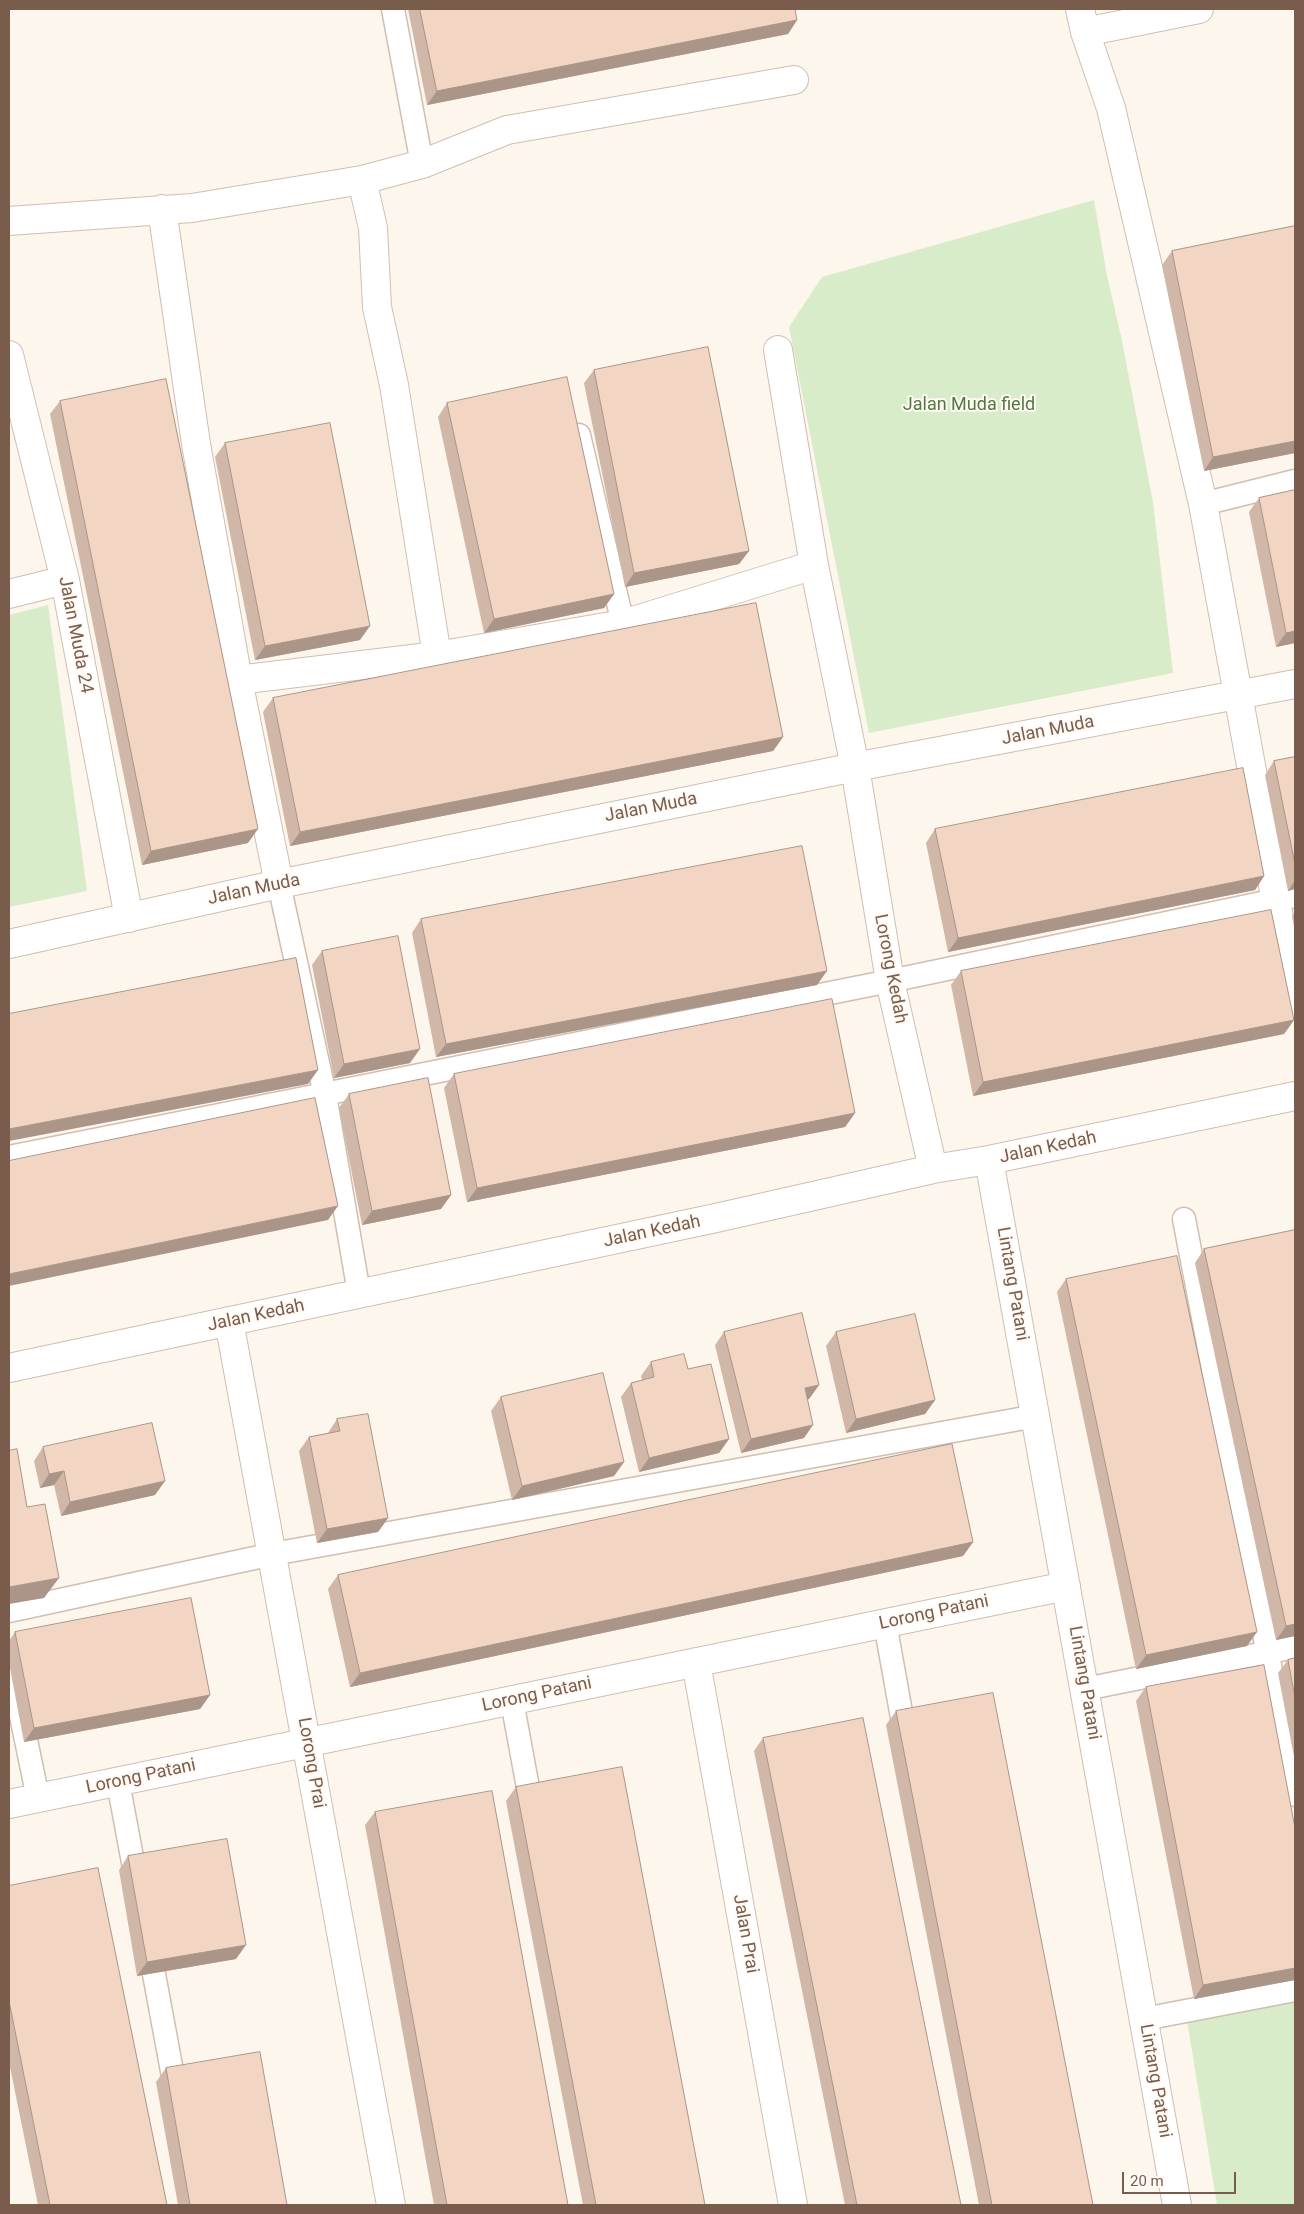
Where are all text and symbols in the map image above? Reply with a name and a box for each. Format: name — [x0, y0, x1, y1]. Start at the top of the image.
park label: Jalan Muda field — [903, 394, 1035, 416]
street label: Jalan Muda 24 — [53, 575, 97, 695]
street label: Jalan Muda — [1000, 711, 1096, 751]
street label: Jalan Muda — [603, 788, 699, 828]
street label: Jalan Muda — [206, 870, 302, 910]
street label: Lorong Kedah — [869, 912, 911, 1026]
street label: Jalan Kedah — [997, 1127, 1099, 1169]
street label: Jalan Kedah — [601, 1211, 703, 1253]
street label: Lintang Patani — [991, 1225, 1033, 1343]
street label: Jalan Kedah — [205, 1295, 307, 1337]
street label: Lorong Patani — [877, 1591, 991, 1635]
street label: Lintang Patani — [1063, 1624, 1105, 1742]
street label: Lorong Patani — [480, 1673, 594, 1717]
street label: Lorong Prai — [292, 1716, 330, 1810]
street label: Lorong Patani — [84, 1755, 198, 1799]
street label: Jalan Prai — [727, 1893, 763, 1975]
street label: Lintang Patani — [1134, 2022, 1176, 2140]
scale bar — [1124, 2162, 1238, 2194]
text: 20 m — [1130, 2172, 1164, 2190]

